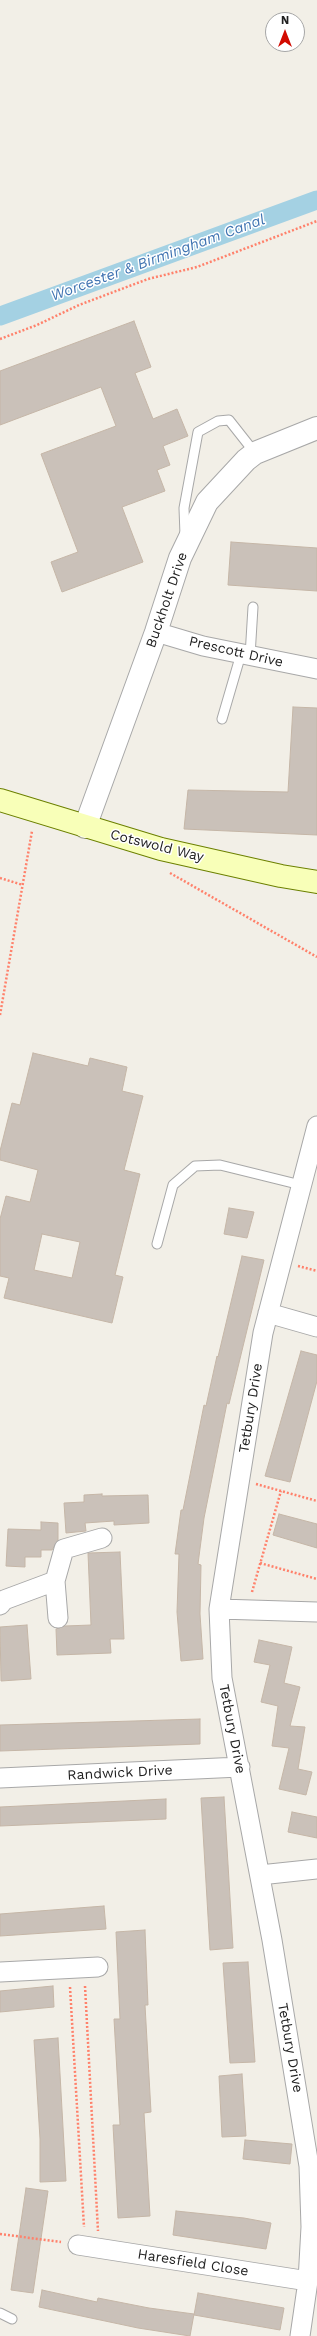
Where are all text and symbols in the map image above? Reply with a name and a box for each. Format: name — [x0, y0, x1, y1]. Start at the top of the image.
north arrow — [265, 12, 305, 52]
text: N — [281, 14, 289, 27]
water label: Worcester & Birmingham Canal — [48, 211, 268, 305]
street label: Buckholt Drive — [143, 550, 191, 650]
street label: Prescott Drive — [187, 633, 285, 671]
street label: Cotswold Way — [108, 826, 206, 866]
street label: Tetbury Drive — [236, 1362, 266, 1454]
street label: Tetbury Drive — [215, 1683, 249, 1775]
street label: Randwick Drive — [67, 1762, 173, 1784]
street label: Tetbury Drive — [274, 2002, 306, 2094]
street label: Haresfield Close — [136, 2246, 250, 2280]

